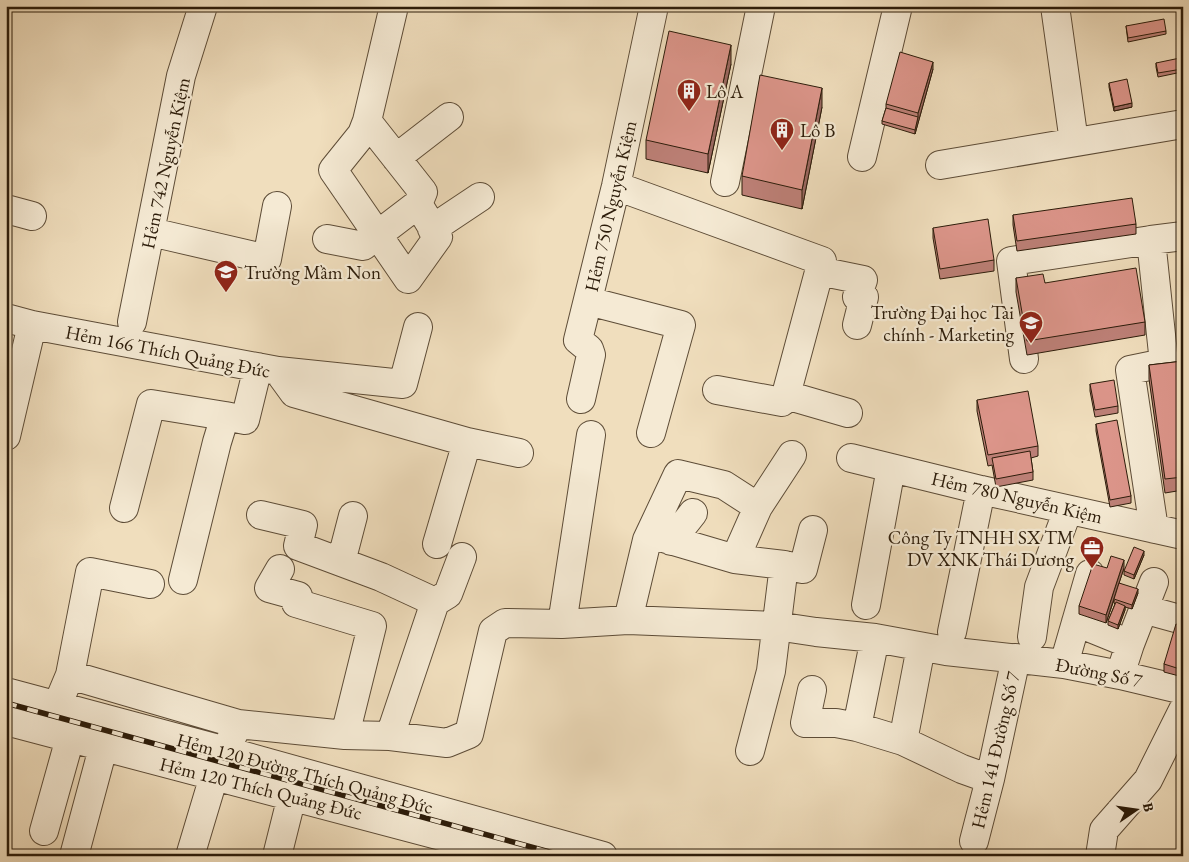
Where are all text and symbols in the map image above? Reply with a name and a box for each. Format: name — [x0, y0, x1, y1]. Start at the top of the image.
street label: Hẻm 742 Nguyễn Kiệm — [135, 75, 196, 251]
building icon: Lô A — [676, 78, 702, 112]
place label: Lô A — [706, 79, 744, 104]
building icon: Lô B — [769, 117, 795, 151]
street label: Hẻm 750 Nguyễn Kiệm — [579, 118, 642, 294]
place label: Lô B — [800, 118, 835, 143]
school or university icon: Trường Mầm Non — [213, 259, 239, 293]
place label: Trường Mầm Non — [244, 260, 381, 285]
place label: Trường Đại học Tài chính - Marketing — [870, 300, 1015, 347]
school or university icon: Trường Đại học Tài chính - Marketing — [1018, 310, 1044, 344]
street label: Hẻm 166 Thích Quảng Đức — [63, 319, 273, 384]
street label: Hẻm 780 Nguyễn Kiệm — [929, 466, 1105, 529]
place label: Công Ty TNHH SX TM DV XNK Thái Dương — [888, 525, 1075, 572]
office icon: Công Ty TNHH SX TM DV XNK Thái Dương — [1079, 535, 1105, 569]
street label: Đường Số 7 — [1053, 652, 1145, 693]
street label: Hẻm 141 Đường Số 7 — [965, 668, 1026, 831]
street label: Hẻm 120 Đường Thích Quảng Đức — [174, 727, 436, 820]
street label: Hẻm 120 Thích Quảng Đức — [157, 751, 365, 826]
north arrow — [1112, 784, 1162, 834]
text: B — [1139, 801, 1158, 814]

